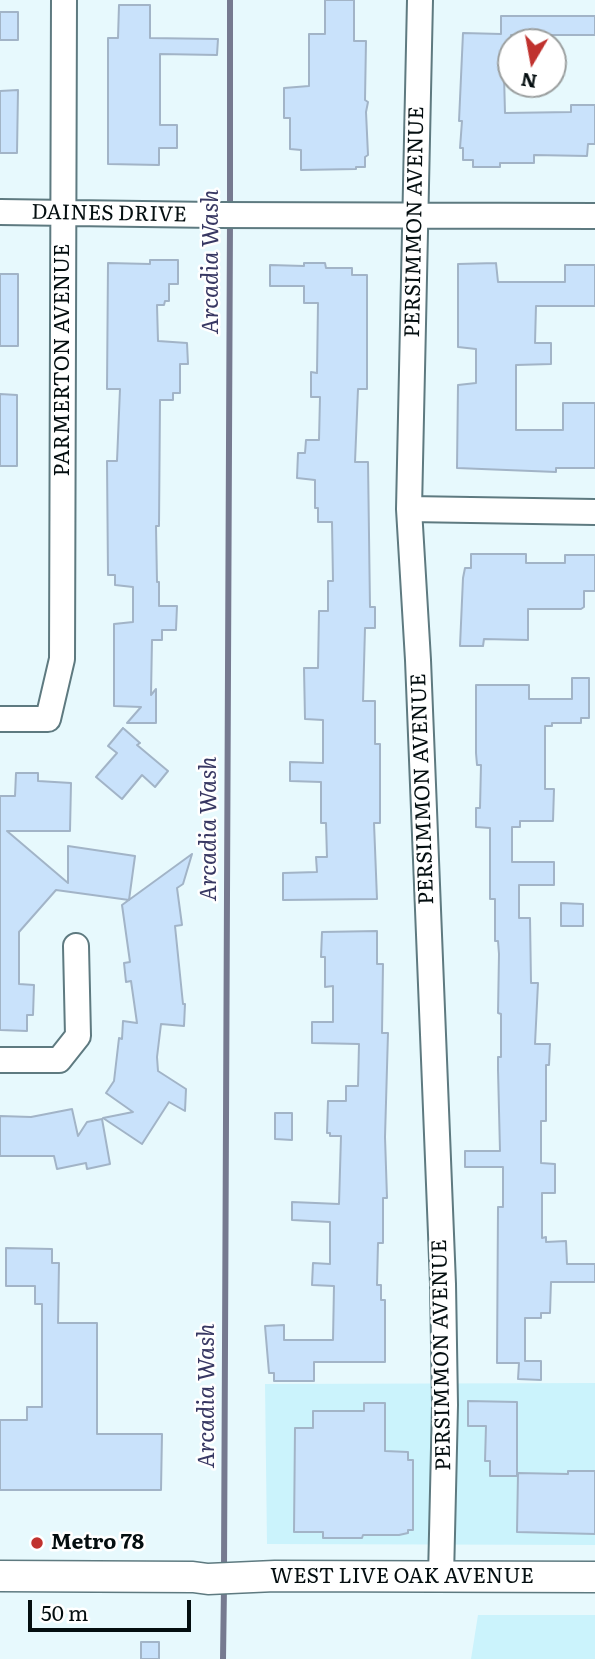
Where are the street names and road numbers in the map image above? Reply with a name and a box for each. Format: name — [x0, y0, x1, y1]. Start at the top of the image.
street label: PERSIMMON AVENUE — [400, 106, 430, 338]
street label: DAINES DRIVE — [31, 200, 187, 228]
street label: PARMERTON AVENUE — [50, 244, 76, 476]
street label: PERSIMMON AVENUE — [406, 673, 440, 905]
street label: PERSIMMON AVENUE — [427, 1239, 457, 1471]
street label: WEST LIVE OAK AVENUE — [270, 1564, 534, 1590]

